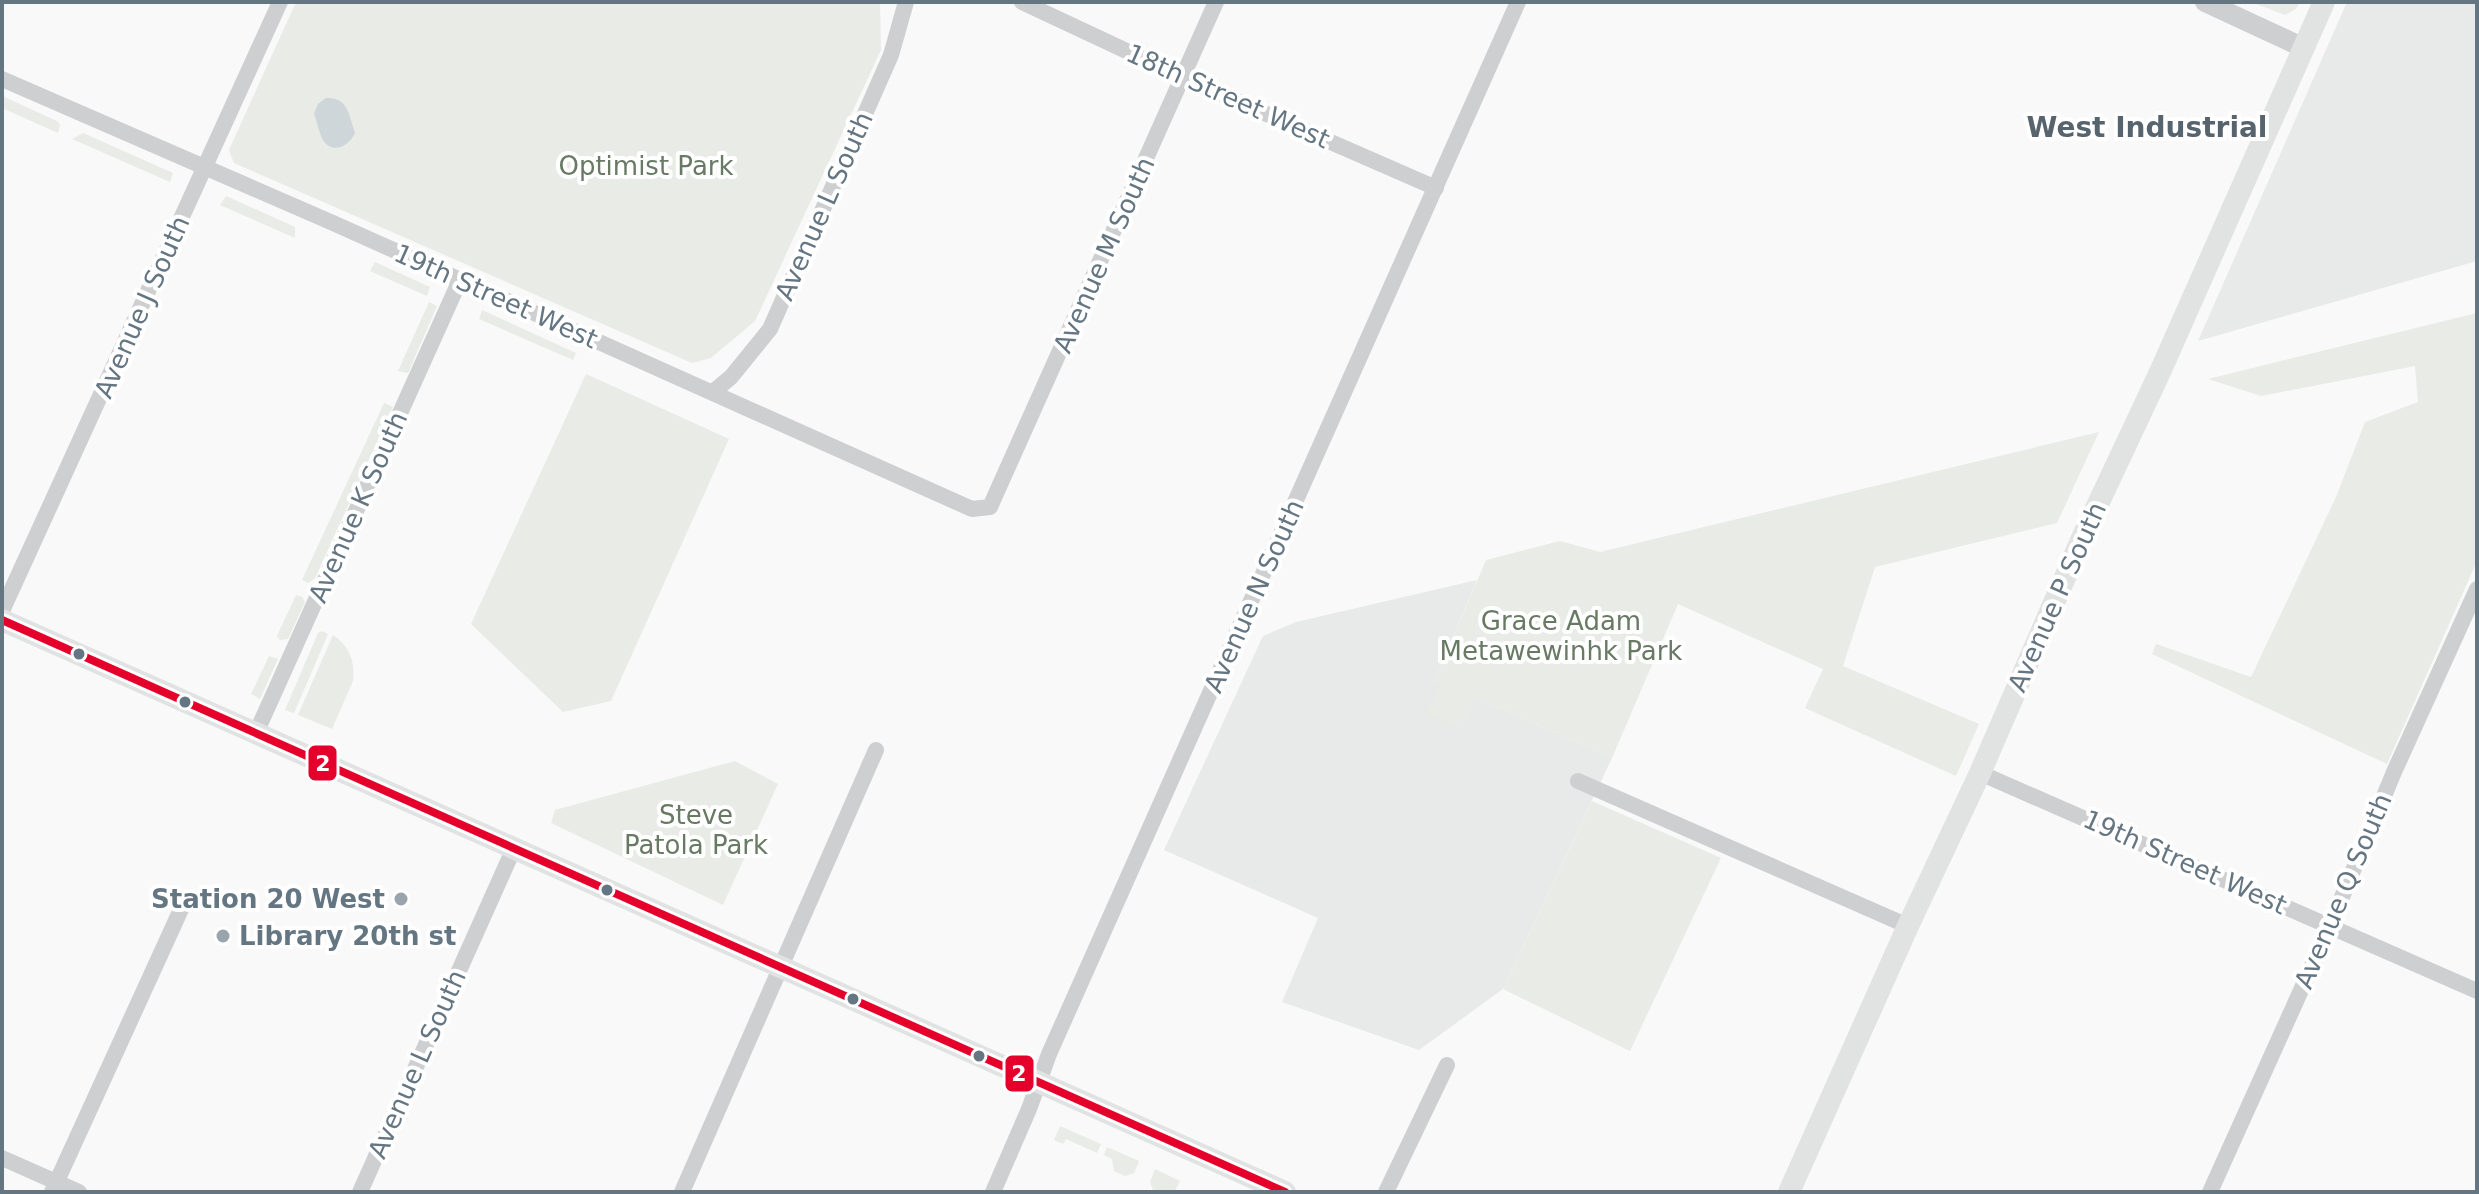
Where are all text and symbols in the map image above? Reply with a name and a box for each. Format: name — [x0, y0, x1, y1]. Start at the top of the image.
street label: 18th Street West — [1122, 38, 1334, 154]
street label: Avenue L South — [769, 107, 879, 305]
district label: West Industrial — [2027, 111, 2267, 144]
park label: Optimist Park — [558, 151, 734, 181]
street label: Avenue M South — [1047, 152, 1161, 358]
street label: Avenue J South — [88, 211, 196, 403]
street label: 19th Street West — [390, 238, 602, 354]
street label: Avenue K South — [302, 407, 414, 607]
street label: Avenue N South — [1198, 495, 1310, 697]
street label: Avenue P South — [2002, 498, 2112, 696]
park label: Grace Adam Metawewinhk Park — [1440, 606, 1682, 666]
unlabelled marker — [71, 646, 87, 662]
unlabelled marker — [177, 694, 193, 710]
line badge: 2 — [307, 744, 338, 782]
text: 2 — [315, 751, 331, 776]
street label: Avenue Q South — [2288, 789, 2398, 993]
park label: Steve Patola Park — [624, 800, 768, 860]
street label: 19th Street West — [2079, 804, 2291, 920]
unlabelled marker — [599, 882, 615, 898]
place label: Station 20 West — [151, 884, 385, 914]
marker: Station 20 West — [392, 890, 410, 908]
place label: Library 20th st — [239, 921, 456, 951]
marker: Library 20th st — [214, 927, 232, 945]
street label: Avenue L South — [362, 965, 472, 1163]
unlabelled marker — [845, 991, 861, 1007]
unlabelled marker — [971, 1048, 987, 1064]
line badge: 2 — [1004, 1054, 1035, 1093]
text: 2 — [1011, 1061, 1027, 1086]

